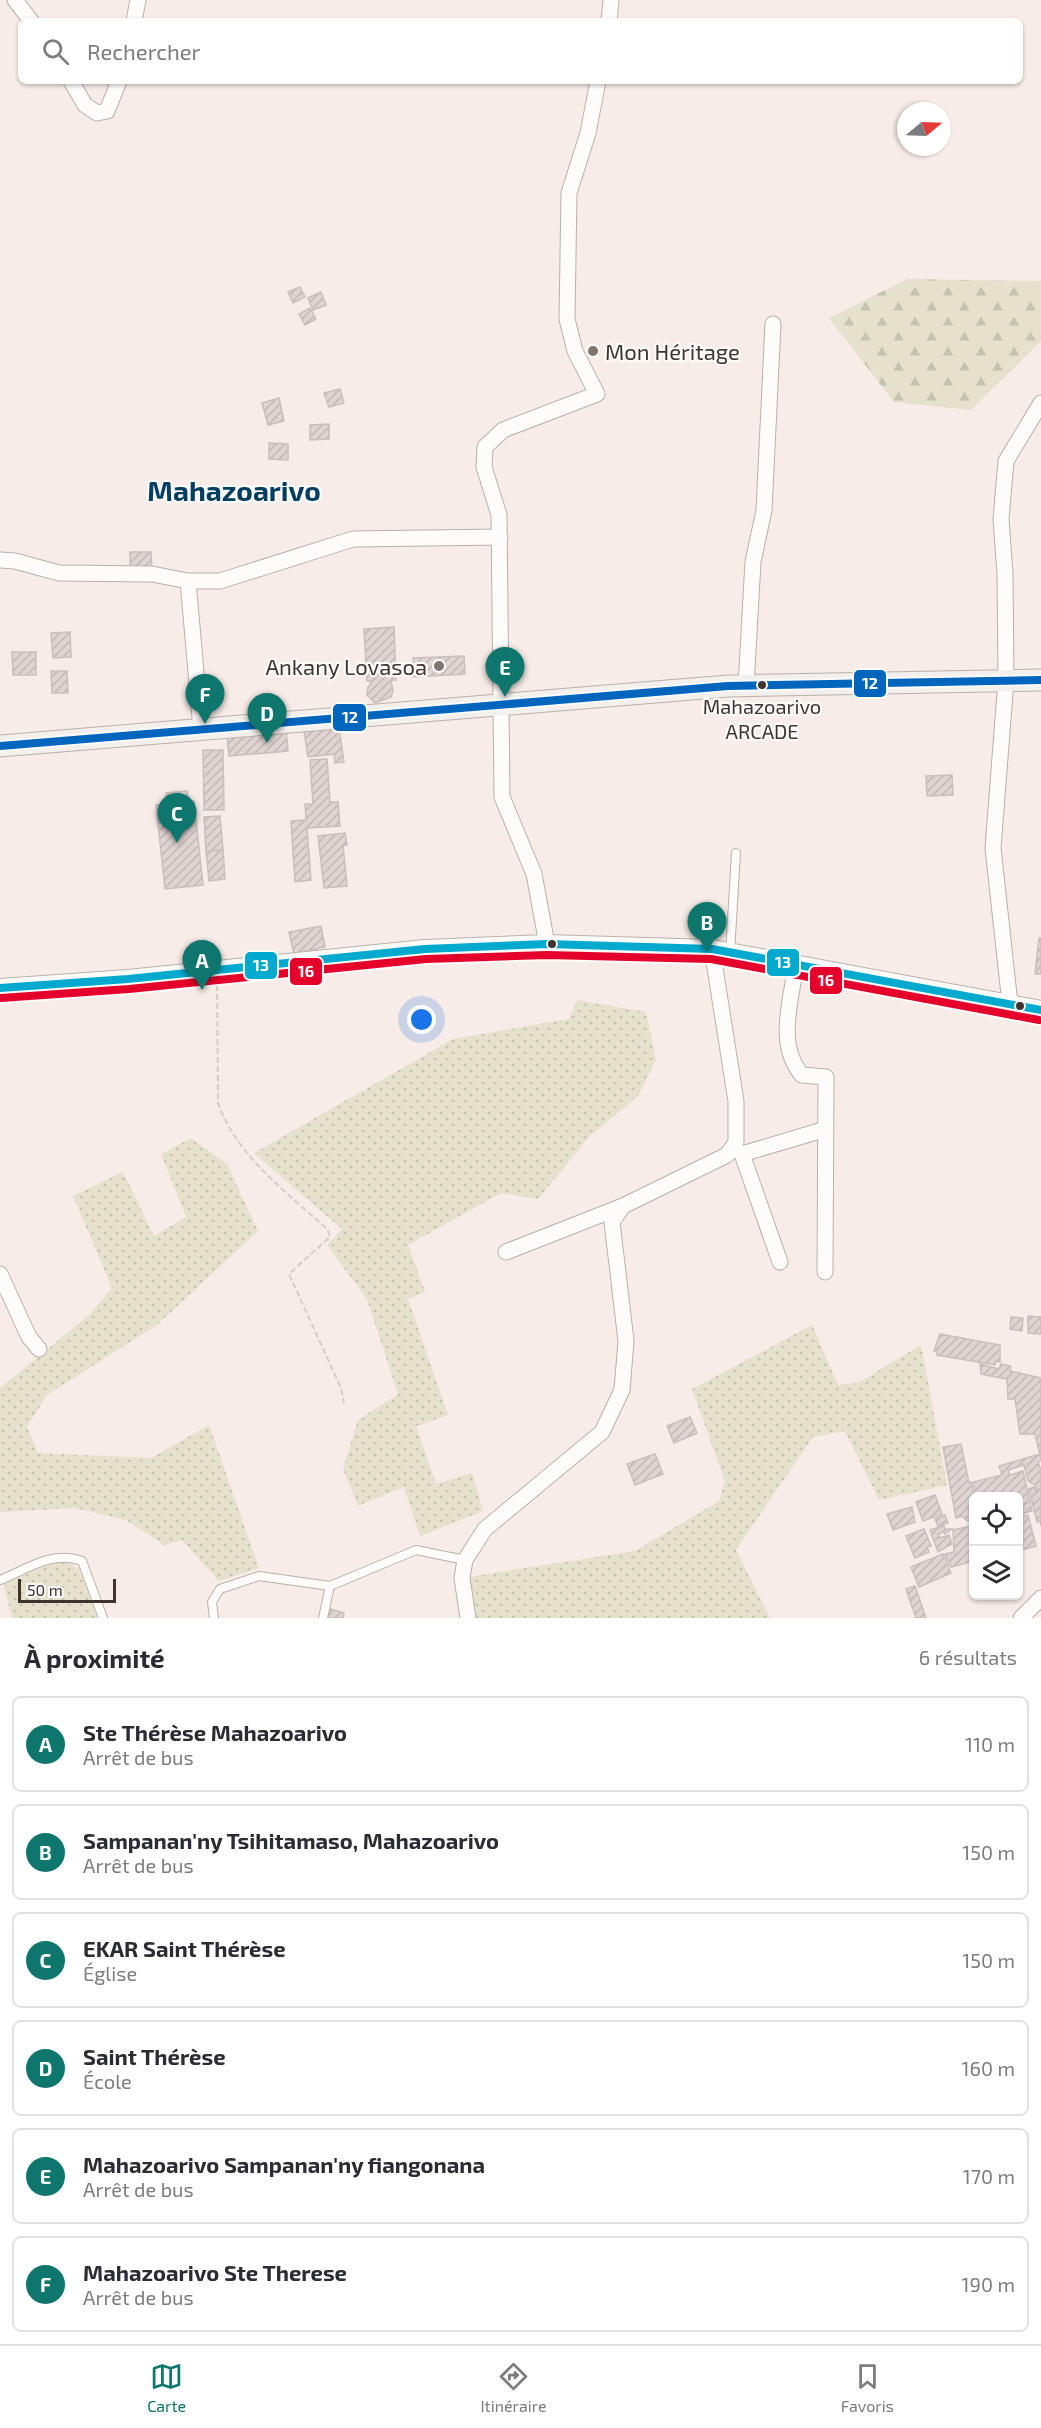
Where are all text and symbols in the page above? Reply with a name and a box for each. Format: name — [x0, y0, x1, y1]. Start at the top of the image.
search box — [18, 18, 1023, 84]
icon: search — [39, 35, 72, 68]
text: Rechercher — [87, 38, 200, 64]
north arrow — [897, 102, 951, 156]
place label: Mon Héritage — [605, 338, 740, 364]
marker: Mon Héritage — [586, 344, 600, 358]
district label: Mahazoarivo — [147, 473, 321, 507]
pin: E — [486, 648, 524, 697]
place label: Ankany Lovasoa — [265, 653, 427, 679]
marker: Ankany Lovasoa — [432, 659, 446, 673]
line badge: 12 — [853, 669, 887, 698]
text: 12 — [862, 673, 878, 692]
pin: F — [186, 674, 224, 724]
marker: Mahazoarivo ARCADE — [756, 679, 768, 691]
pin: D — [248, 694, 286, 743]
place label: Mahazoarivo ARCADE — [703, 694, 821, 743]
line badge: 12 — [332, 703, 367, 732]
text: 12 — [342, 707, 358, 726]
pin: C — [158, 794, 196, 843]
pin: B — [688, 902, 726, 952]
unlabelled marker — [546, 938, 558, 950]
pin: A — [182, 940, 222, 990]
line badge: 13 — [766, 948, 800, 977]
line badge: 13 — [244, 951, 278, 980]
text: 13 — [775, 952, 791, 971]
text: 13 — [253, 955, 269, 974]
line badge: 16 — [289, 957, 323, 986]
text: 16 — [298, 961, 314, 980]
line badge: 16 — [809, 966, 843, 995]
text: 16 — [818, 970, 834, 989]
unlabelled marker — [1014, 1000, 1026, 1012]
your location — [407, 1005, 436, 1034]
map controls — [969, 1492, 1023, 1600]
button: locate — [969, 1492, 1023, 1546]
button: layers — [969, 1546, 1023, 1600]
scale bar — [18, 1576, 116, 1604]
text: 50 m — [27, 1580, 63, 1599]
text: À proximité — [24, 1642, 165, 1673]
text: 6 résultats — [919, 1645, 1017, 1669]
text: Ste Thérèse Mahazoarivo — [83, 1719, 347, 1745]
text: A — [39, 1732, 52, 1756]
text: 110 m — [965, 1732, 1015, 1756]
text: Arrêt de bus — [83, 1745, 194, 1769]
text: Sampanan'ny Tsihitamaso, Mahazoarivo — [83, 1827, 499, 1853]
text: B — [39, 1840, 52, 1864]
text: 150 m — [962, 1840, 1015, 1864]
text: Arrêt de bus — [83, 1853, 194, 1877]
text: EKAR Saint Thérèse — [83, 1935, 286, 1961]
text: C — [40, 1948, 51, 1972]
text: 150 m — [962, 1948, 1015, 1972]
text: Église — [83, 1961, 137, 1985]
text: Saint Thérèse — [83, 2043, 226, 2069]
text: D — [39, 2056, 52, 2080]
text: 160 m — [962, 2056, 1015, 2080]
text: École — [83, 2069, 132, 2093]
text: Mahazoarivo Sampanan'ny fiangonana — [83, 2151, 485, 2177]
text: E — [40, 2164, 51, 2188]
text: 170 m — [963, 2164, 1015, 2188]
text: Arrêt de bus — [83, 2177, 194, 2201]
text: Mahazoarivo Ste Therese — [83, 2259, 347, 2285]
text: F — [40, 2272, 51, 2296]
text: 190 m — [962, 2272, 1015, 2296]
text: Arrêt de bus — [83, 2285, 194, 2309]
tab: Carte — [147, 2360, 186, 2415]
tab: Itinéraire — [480, 2360, 547, 2415]
tab: Favoris — [841, 2360, 894, 2415]

